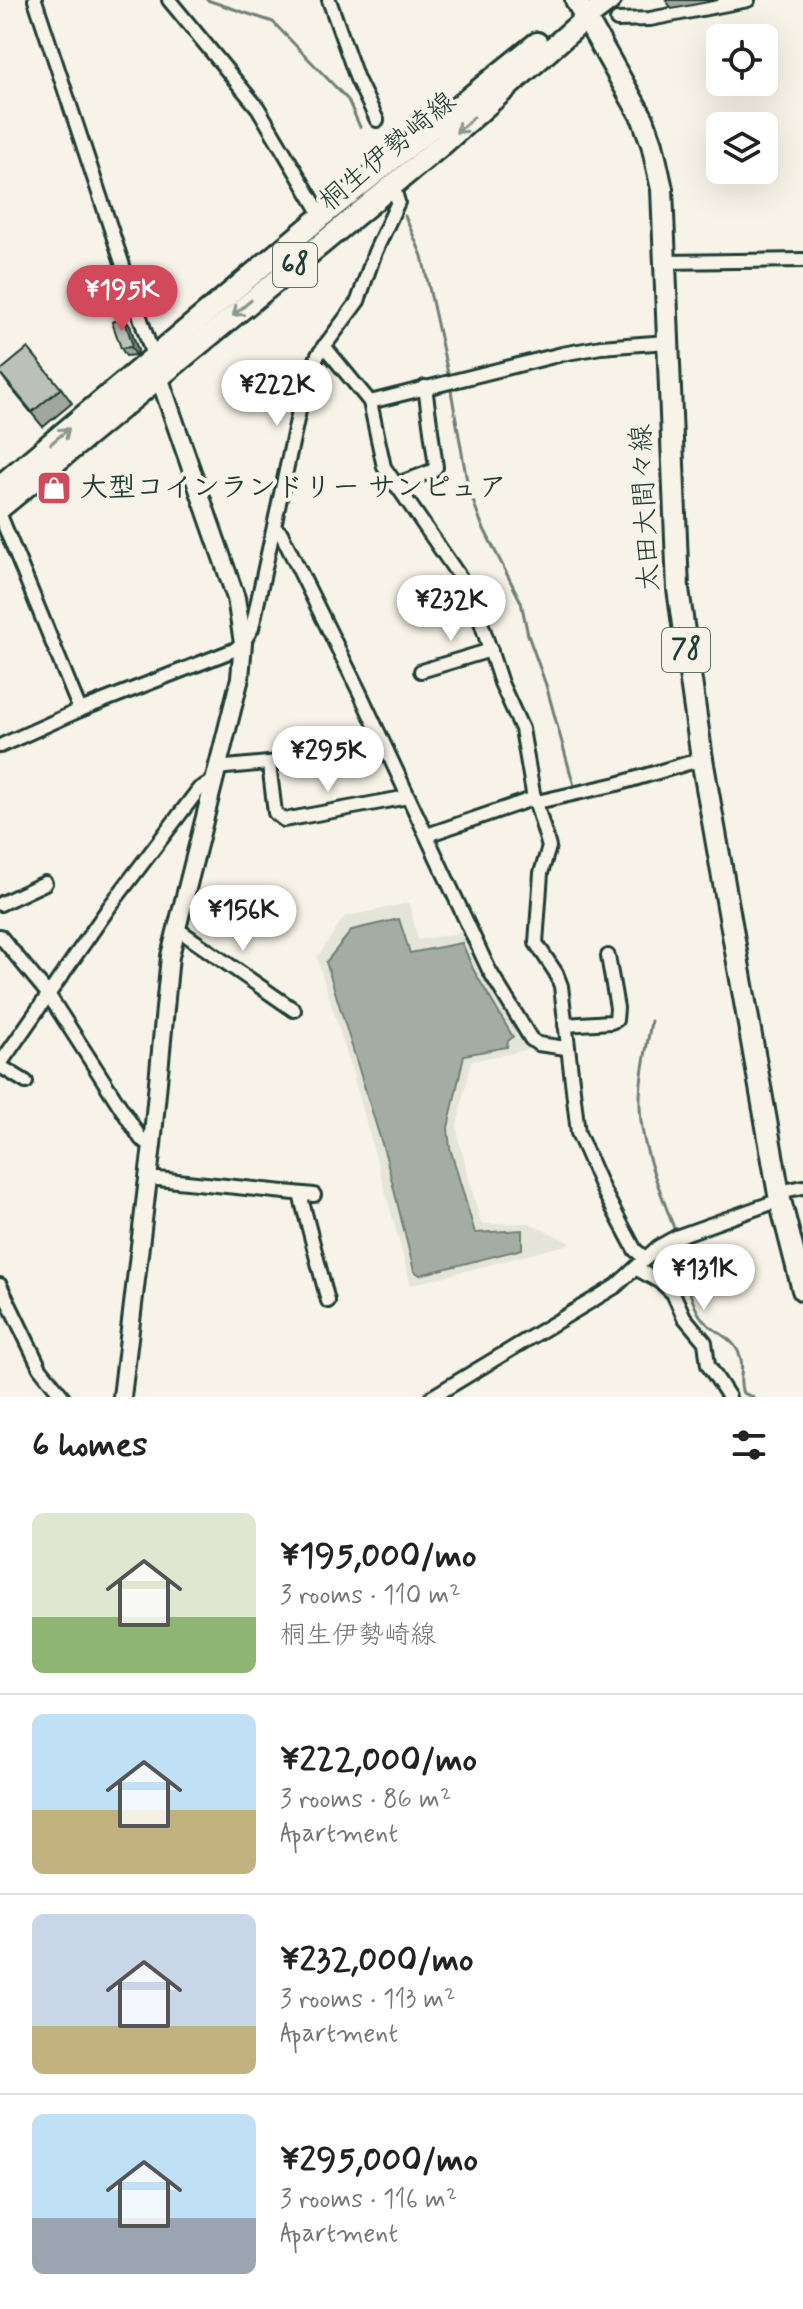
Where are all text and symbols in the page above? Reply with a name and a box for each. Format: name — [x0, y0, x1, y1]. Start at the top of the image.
map controls — [706, 24, 778, 184]
button: locate — [706, 24, 778, 96]
street label: 桐生伊勢崎線 — [312, 84, 464, 220]
button: layers — [706, 112, 778, 184]
one-way arrow — [455, 116, 475, 134]
road number: 68 — [273, 243, 317, 287]
pin: ¥195K — [66, 265, 178, 333]
text: ¥195K — [85, 274, 159, 308]
one-way arrow — [233, 299, 253, 317]
pin: ¥222K — [221, 360, 333, 428]
text: ¥222K — [239, 369, 315, 403]
street label: 太田大間々線 — [623, 423, 669, 593]
one-way arrow — [49, 427, 70, 445]
shop icon: 大型コインランドリー サンピュア — [35, 469, 73, 507]
place label: 大型コインランドリー サンピュア — [80, 470, 507, 507]
pin: ¥232K — [395, 575, 507, 643]
text: ¥232K — [415, 584, 487, 618]
road number: 78 — [662, 628, 710, 672]
pin: ¥295K — [272, 726, 384, 794]
text: ¥295K — [290, 735, 366, 769]
pin: ¥156K — [187, 885, 299, 953]
text: ¥156K — [207, 894, 279, 928]
pin: ¥131K — [648, 1244, 760, 1312]
text: ¥131K — [671, 1253, 737, 1287]
text: 6 homes — [32, 1423, 147, 1468]
icon: filters — [727, 1423, 771, 1467]
text: ¥195,000/mo — [280, 1534, 477, 1579]
icon: home — [96, 1545, 192, 1641]
text: 3 rooms · 110 m² — [280, 1579, 461, 1613]
text: 桐生伊勢崎線 — [280, 1619, 436, 1653]
text: ¥222,000/mo — [280, 1738, 477, 1783]
icon: home — [96, 1746, 192, 1842]
text: 3 rooms · 86 m² — [280, 1783, 451, 1817]
text: Apartment — [280, 1817, 398, 1851]
text: ¥232,000/mo — [280, 1938, 474, 1983]
icon: home — [96, 1946, 192, 2042]
text: 3 rooms · 113 m² — [280, 1983, 456, 2017]
text: Apartment — [280, 2017, 398, 2051]
text: ¥295,000/mo — [280, 2138, 478, 2183]
icon: home — [96, 2146, 192, 2242]
text: 3 rooms · 116 m² — [280, 2183, 457, 2217]
text: Apartment — [280, 2217, 398, 2251]

